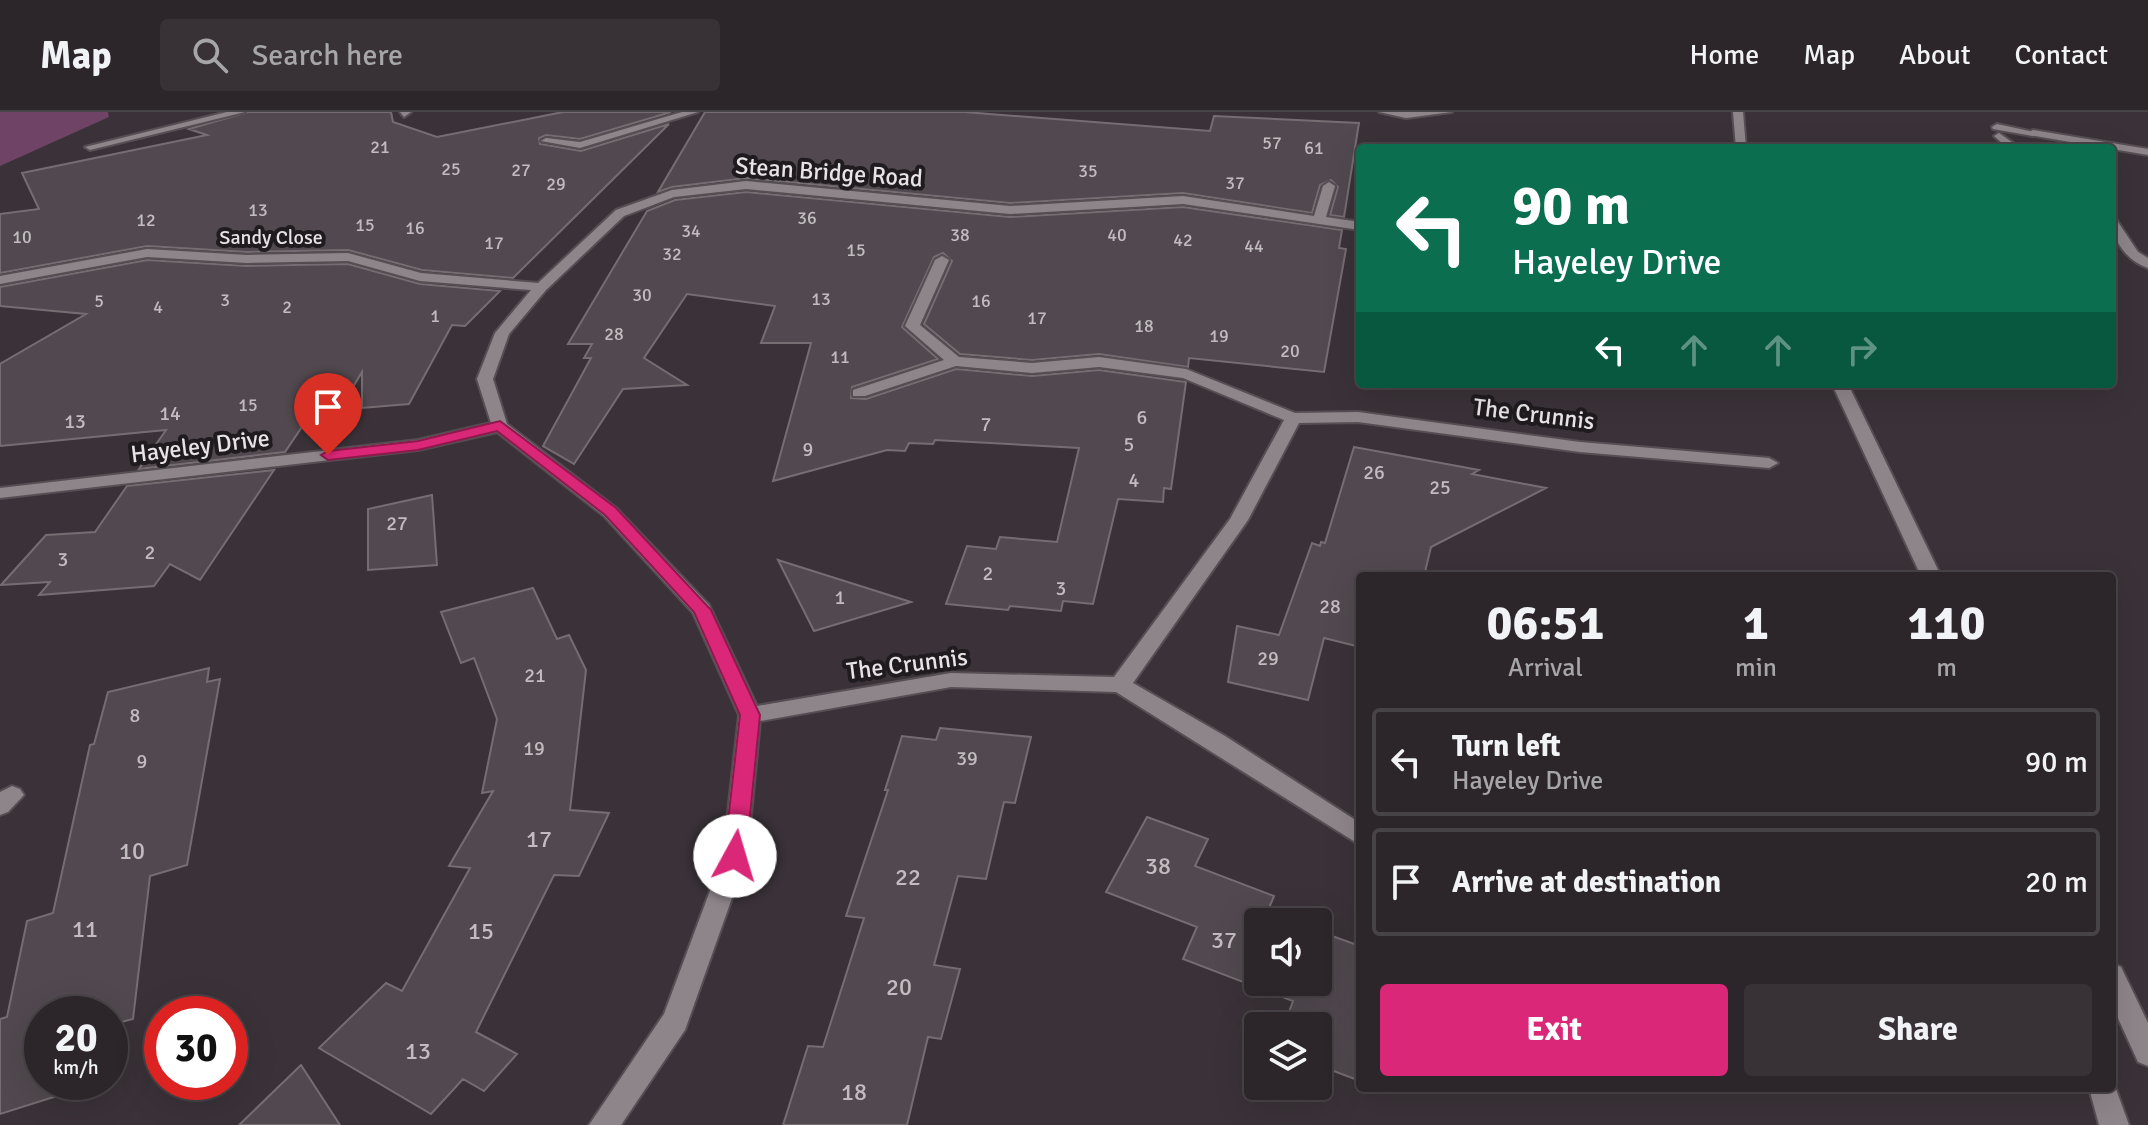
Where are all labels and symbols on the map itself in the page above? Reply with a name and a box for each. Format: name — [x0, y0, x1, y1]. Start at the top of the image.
house number: 57 — [1262, 132, 1282, 154]
house number: 21 — [370, 136, 390, 158]
house number: 61 — [1304, 137, 1324, 159]
street label: Stean Bridge Road — [734, 150, 924, 194]
house number: 25 — [441, 158, 461, 180]
house number: 27 — [511, 159, 531, 181]
house number: 35 — [1078, 160, 1098, 182]
house number: 37 — [1225, 172, 1245, 194]
house number: 29 — [546, 173, 566, 195]
house number: 13 — [248, 199, 268, 221]
house number: 36 — [797, 207, 817, 229]
house number: 12 — [136, 209, 156, 231]
house number: 15 — [355, 214, 375, 236]
house number: 16 — [405, 217, 425, 239]
house number: 34 — [681, 220, 701, 242]
house number: 38 — [950, 224, 970, 246]
house number: 40 — [1107, 224, 1127, 246]
street label: Sandy Close — [219, 225, 323, 250]
house number: 10 — [12, 226, 32, 248]
house number: 42 — [1173, 229, 1193, 251]
house number: 17 — [484, 232, 504, 254]
house number: 44 — [1244, 235, 1264, 257]
house number: 15 — [846, 239, 866, 261]
house number: 32 — [662, 243, 682, 265]
house number: 30 — [632, 284, 652, 306]
house number: 13 — [811, 288, 831, 310]
house number: 3 — [220, 289, 230, 311]
house number: 5 — [94, 290, 104, 312]
house number: 16 — [971, 290, 991, 312]
house number: 4 — [153, 296, 163, 318]
house number: 2 — [282, 296, 292, 318]
house number: 1 — [430, 305, 440, 327]
house number: 17 — [1027, 307, 1047, 329]
house number: 18 — [1134, 315, 1154, 337]
house number: 28 — [604, 323, 624, 345]
house number: 19 — [1209, 325, 1229, 347]
house number: 20 — [1280, 340, 1300, 362]
house number: 11 — [830, 346, 850, 368]
pin — [294, 373, 362, 455]
street label: The Crunnis — [1472, 392, 1596, 436]
house number: 15 — [238, 394, 258, 416]
house number: 14 — [159, 401, 181, 426]
house number: 6 — [1137, 405, 1147, 430]
house number: 13 — [64, 409, 86, 434]
house number: 7 — [981, 412, 991, 437]
street label: Hayeley Drive — [129, 423, 271, 469]
house number: 5 — [1124, 432, 1134, 457]
house number: 9 — [803, 437, 813, 462]
house number: 26 — [1363, 460, 1385, 485]
house number: 4 — [1129, 468, 1140, 493]
house number: 25 — [1429, 475, 1451, 500]
house number: 27 — [386, 511, 408, 536]
house number: 2 — [145, 540, 155, 565]
house number: 3 — [58, 547, 68, 572]
house number: 2 — [983, 561, 993, 586]
house number: 3 — [1056, 576, 1066, 601]
house number: 1 — [835, 585, 845, 610]
house number: 28 — [1319, 594, 1341, 619]
street label: The Crunnis — [845, 642, 969, 686]
house number: 29 — [1257, 646, 1279, 671]
house number: 21 — [524, 663, 546, 688]
house number: 8 — [130, 703, 140, 728]
house number: 19 — [523, 736, 545, 761]
house number: 39 — [956, 746, 978, 771]
house number: 9 — [137, 749, 147, 774]
position arrow — [693, 814, 777, 898]
house number: 17 — [526, 824, 552, 854]
house number: 10 — [119, 836, 145, 866]
house number: 38 — [1145, 851, 1171, 881]
house number: 22 — [895, 862, 921, 892]
house number: 11 — [72, 914, 98, 944]
house number: 15 — [468, 916, 494, 946]
house number: 37 — [1211, 925, 1237, 955]
house number: 20 — [886, 972, 912, 1002]
speed limit sign: 30 — [144, 996, 248, 1100]
house number: 13 — [405, 1036, 431, 1066]
house number: 18 — [841, 1077, 867, 1107]

